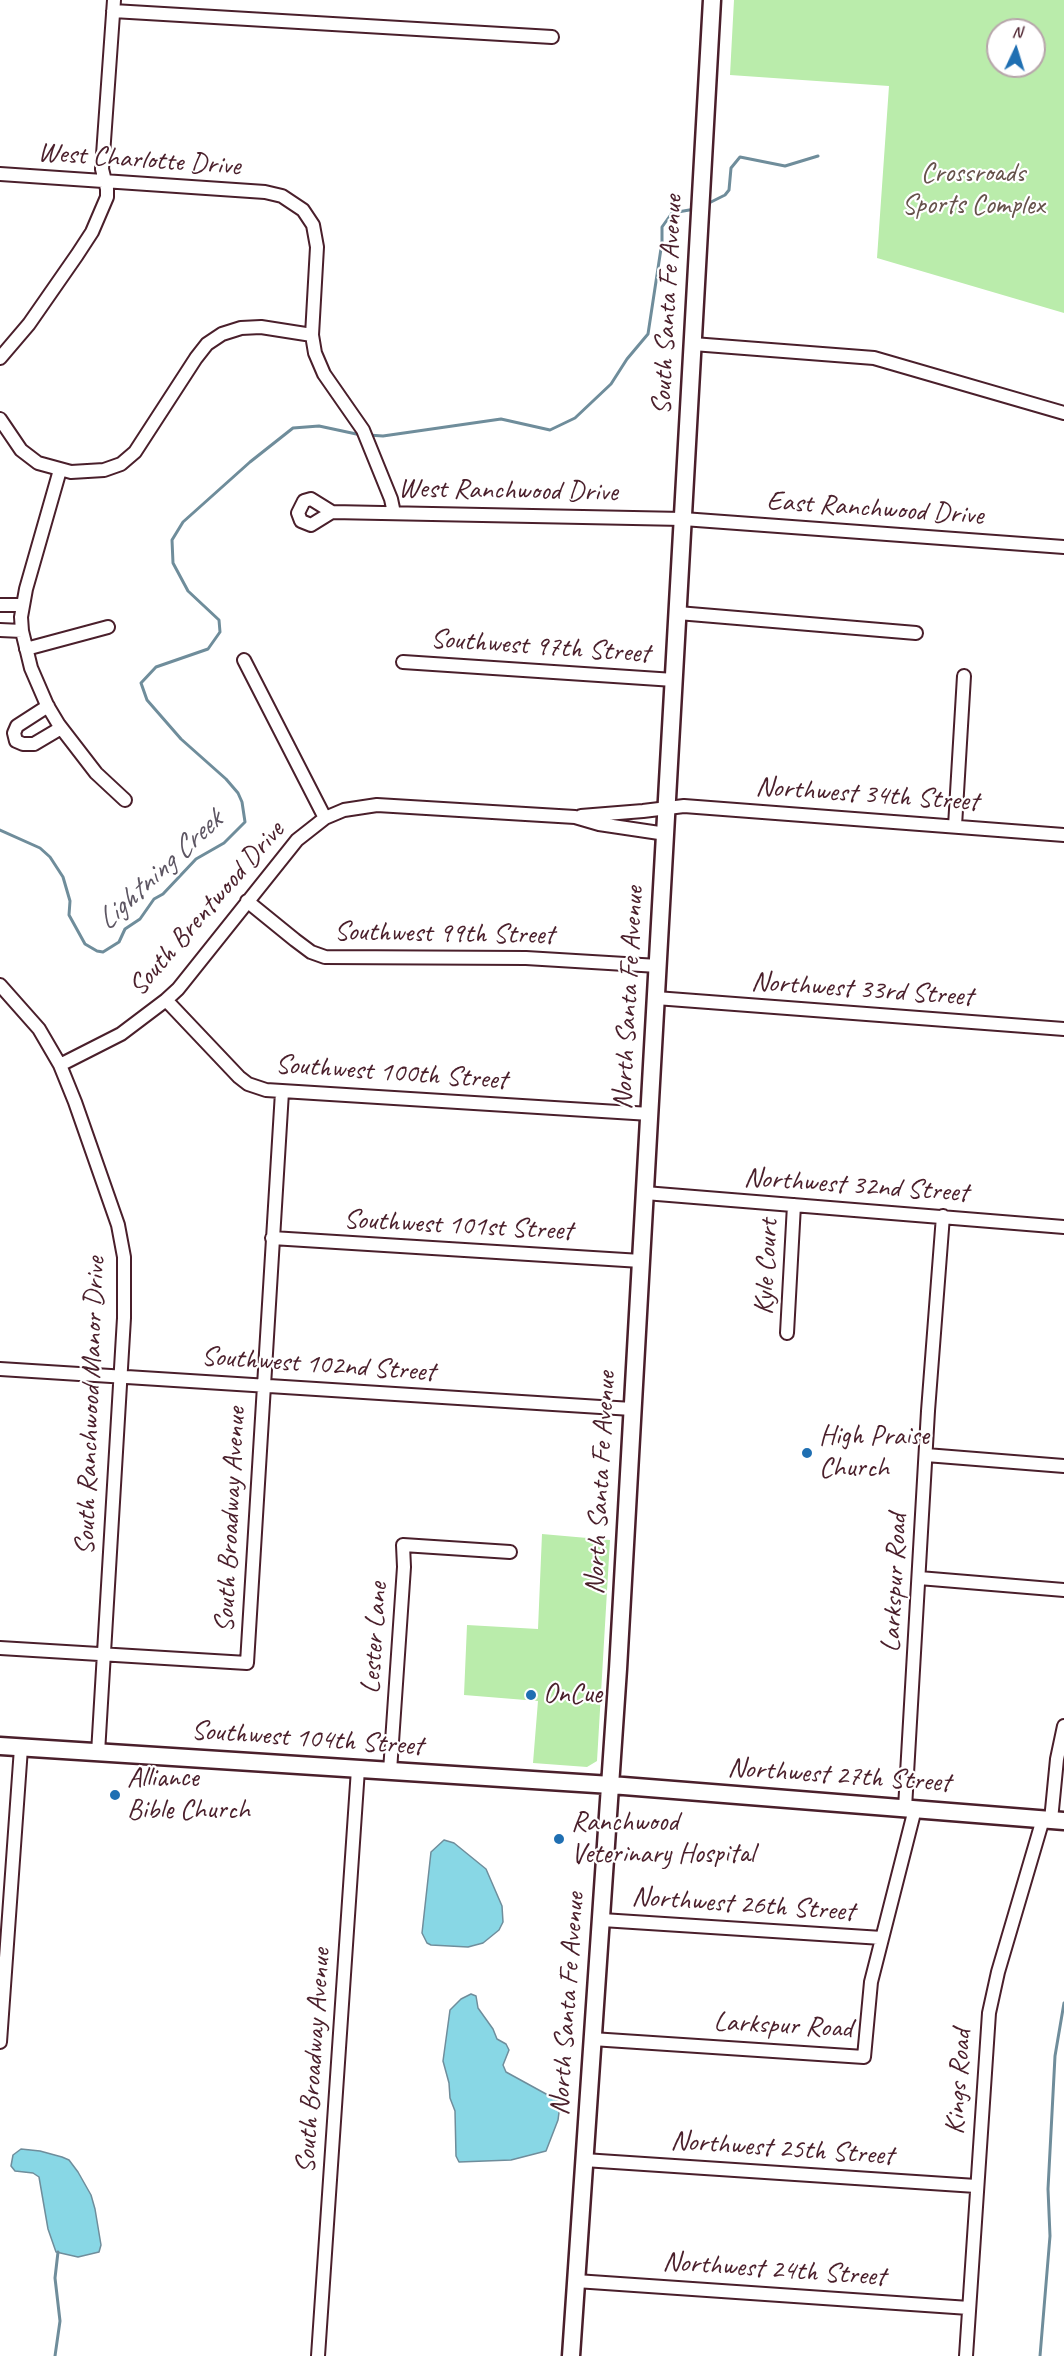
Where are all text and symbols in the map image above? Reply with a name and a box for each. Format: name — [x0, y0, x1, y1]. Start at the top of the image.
north arrow — [986, 18, 1046, 78]
text: N — [1011, 22, 1023, 42]
street label: West Charlotte Drive — [37, 136, 241, 184]
park label: Crossroads Sports Complex — [902, 157, 1044, 223]
street label: South Santa Fe Avenue — [645, 194, 691, 416]
street label: West Ranchwood Drive — [398, 472, 618, 510]
street label: East Ranchwood Drive — [766, 485, 984, 533]
street label: Southwest 97th Street — [429, 623, 651, 671]
street label: Northwest 34th Street — [755, 770, 979, 820]
water label: Lightning Creek — [90, 804, 230, 938]
street label: South Brentwood Drive — [122, 815, 292, 1003]
street label: North Santa Fe Avenue — [606, 886, 652, 1110]
street label: Southwest 99th Street — [334, 915, 554, 953]
street label: Northwest 33rd Street — [750, 966, 974, 1014]
street label: Southwest 100th Street — [274, 1048, 508, 1098]
street label: Northwest 32nd Street — [743, 1161, 969, 1211]
street label: Southwest 101st Street — [343, 1203, 573, 1249]
street label: Kyle Court — [748, 1218, 786, 1316]
street label: South Ranchwood Manor Drive — [69, 1256, 113, 1556]
street label: Southwest 102nd Street — [200, 1340, 436, 1390]
street label: North Santa Fe Avenue — [578, 1371, 624, 1595]
street label: South Broadway Avenue — [208, 1406, 254, 1634]
place label: High Praise Church — [819, 1420, 929, 1486]
marker: High Praise Church — [800, 1446, 814, 1460]
street label: Larkspur Road — [875, 1513, 915, 1653]
street label: Lester Lane — [354, 1581, 396, 1695]
place label: OnCue — [543, 1678, 602, 1712]
marker: OnCue — [524, 1688, 538, 1702]
street label: Southwest 104th Street — [190, 1714, 424, 1764]
street label: Northwest 27th Street — [727, 1751, 951, 1801]
place label: Alliance Bible Church — [127, 1762, 250, 1828]
marker: Alliance Bible Church — [108, 1788, 122, 1802]
place label: Ranchwood Veterinary Hospital — [571, 1806, 754, 1872]
marker: Ranchwood Veterinary Hospital — [552, 1832, 566, 1846]
street label: Northwest 26th Street — [631, 1880, 855, 1930]
street label: North Santa Fe Avenue — [543, 1891, 593, 2117]
street label: South Broadway Avenue — [289, 1947, 339, 2175]
street label: Larkspur Road — [713, 2006, 853, 2046]
street label: Kings Road — [939, 2028, 979, 2136]
street label: Northwest 25th Street — [670, 2124, 894, 2174]
street label: Northwest 24th Street — [662, 2245, 886, 2295]

